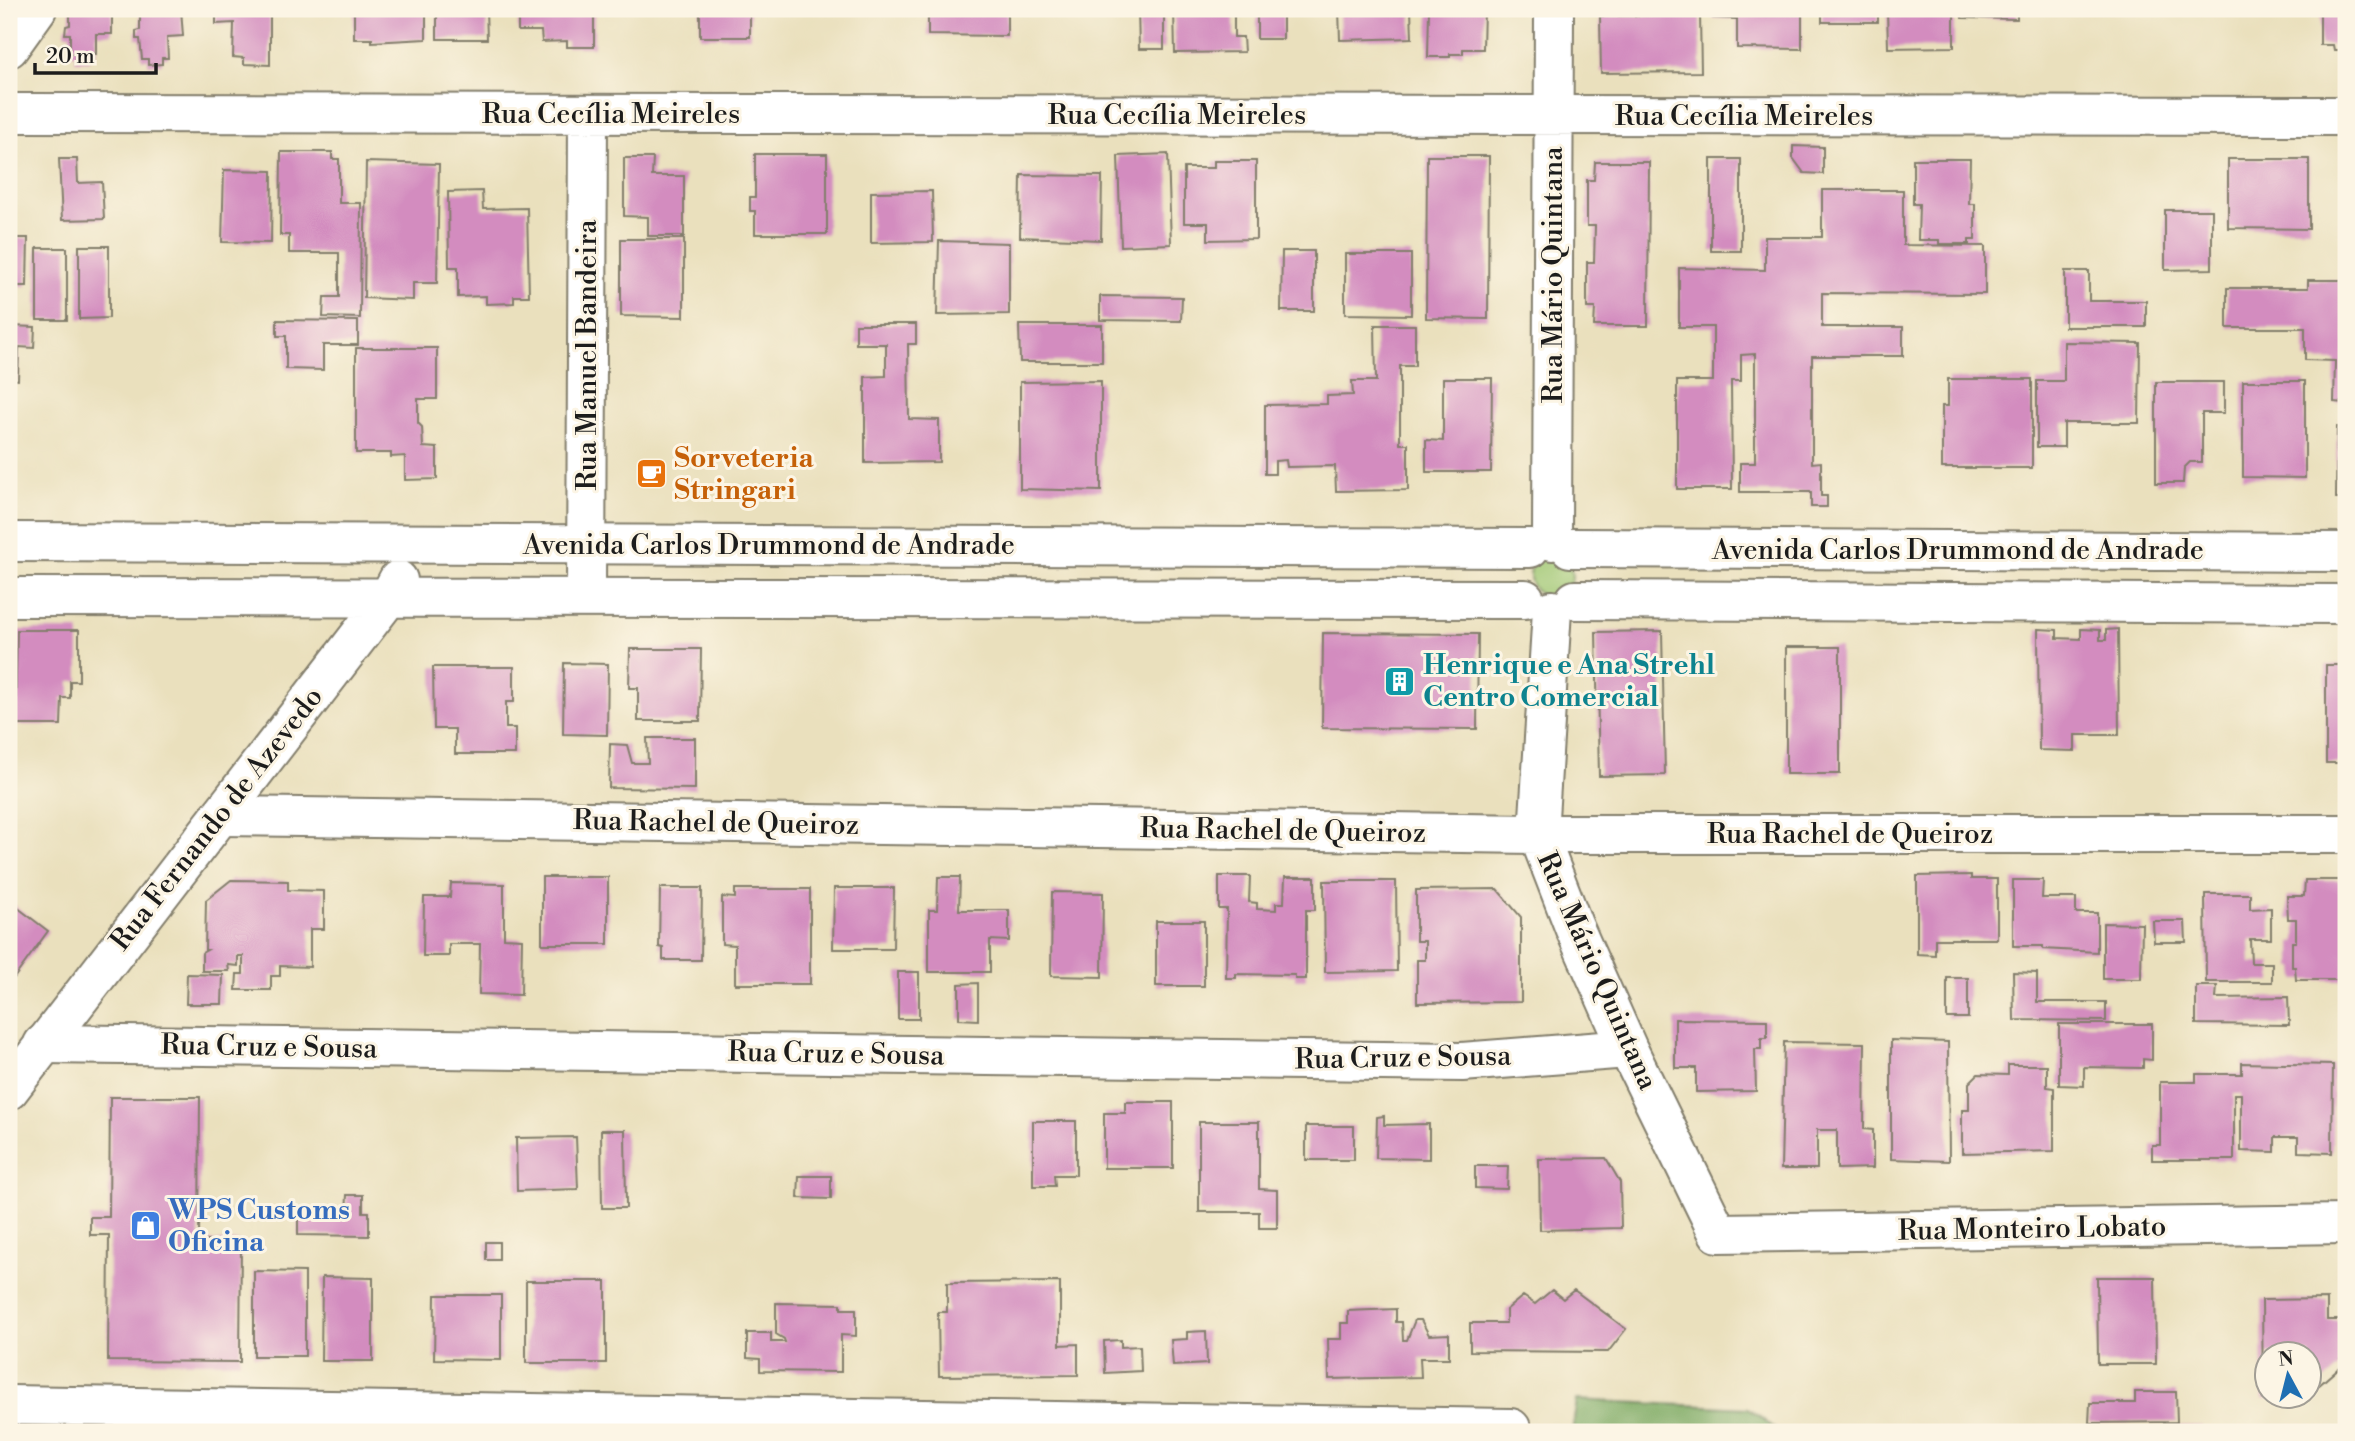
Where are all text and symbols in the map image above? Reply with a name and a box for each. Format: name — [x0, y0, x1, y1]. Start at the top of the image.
scale bar — [35, 32, 156, 76]
text: 20 m — [46, 44, 95, 70]
street label: Rua Cecília Meireles — [482, 97, 740, 132]
street label: Rua Cecília Meireles — [1048, 98, 1306, 133]
street label: Rua Cecília Meireles — [1615, 99, 1873, 134]
street label: Rua Mário Quintana — [1536, 146, 1571, 403]
street label: Rua Manuel Bandeira — [570, 219, 605, 491]
place label: Sorveteria Stringari — [674, 441, 815, 508]
cafe icon: Sorveteria Stringari — [634, 457, 668, 491]
street label: Avenida Carlos Drummond de Andrade — [522, 528, 1015, 563]
street label: Avenida Carlos Drummond de Andrade — [1711, 533, 2204, 568]
place label: Henrique e Ana Strehl Centro Comercial — [1423, 648, 1715, 715]
building icon: Henrique e Ana Strehl Centro Comercial — [1383, 664, 1417, 698]
street label: Rua Fernando de Azevedo — [103, 680, 331, 958]
street label: Rua Rachel de Queiroz — [573, 803, 859, 843]
street label: Rua Rachel de Queiroz — [1140, 811, 1426, 851]
street label: Rua Rachel de Queiroz — [1707, 817, 1993, 852]
street label: Rua Mário Quintana — [1529, 847, 1666, 1096]
street label: Rua Cruz e Sousa — [160, 1028, 378, 1066]
street label: Rua Cruz e Sousa — [727, 1035, 945, 1073]
street label: Rua Cruz e Sousa — [1294, 1039, 1512, 1077]
place label: WPS Customs Oficina — [167, 1193, 350, 1260]
shop icon: WPS Customs Oficina — [128, 1209, 162, 1243]
street label: Rua Monteiro Lobato — [1897, 1209, 2167, 1249]
north arrow — [2254, 1340, 2324, 1410]
text: N — [2277, 1346, 2295, 1372]

